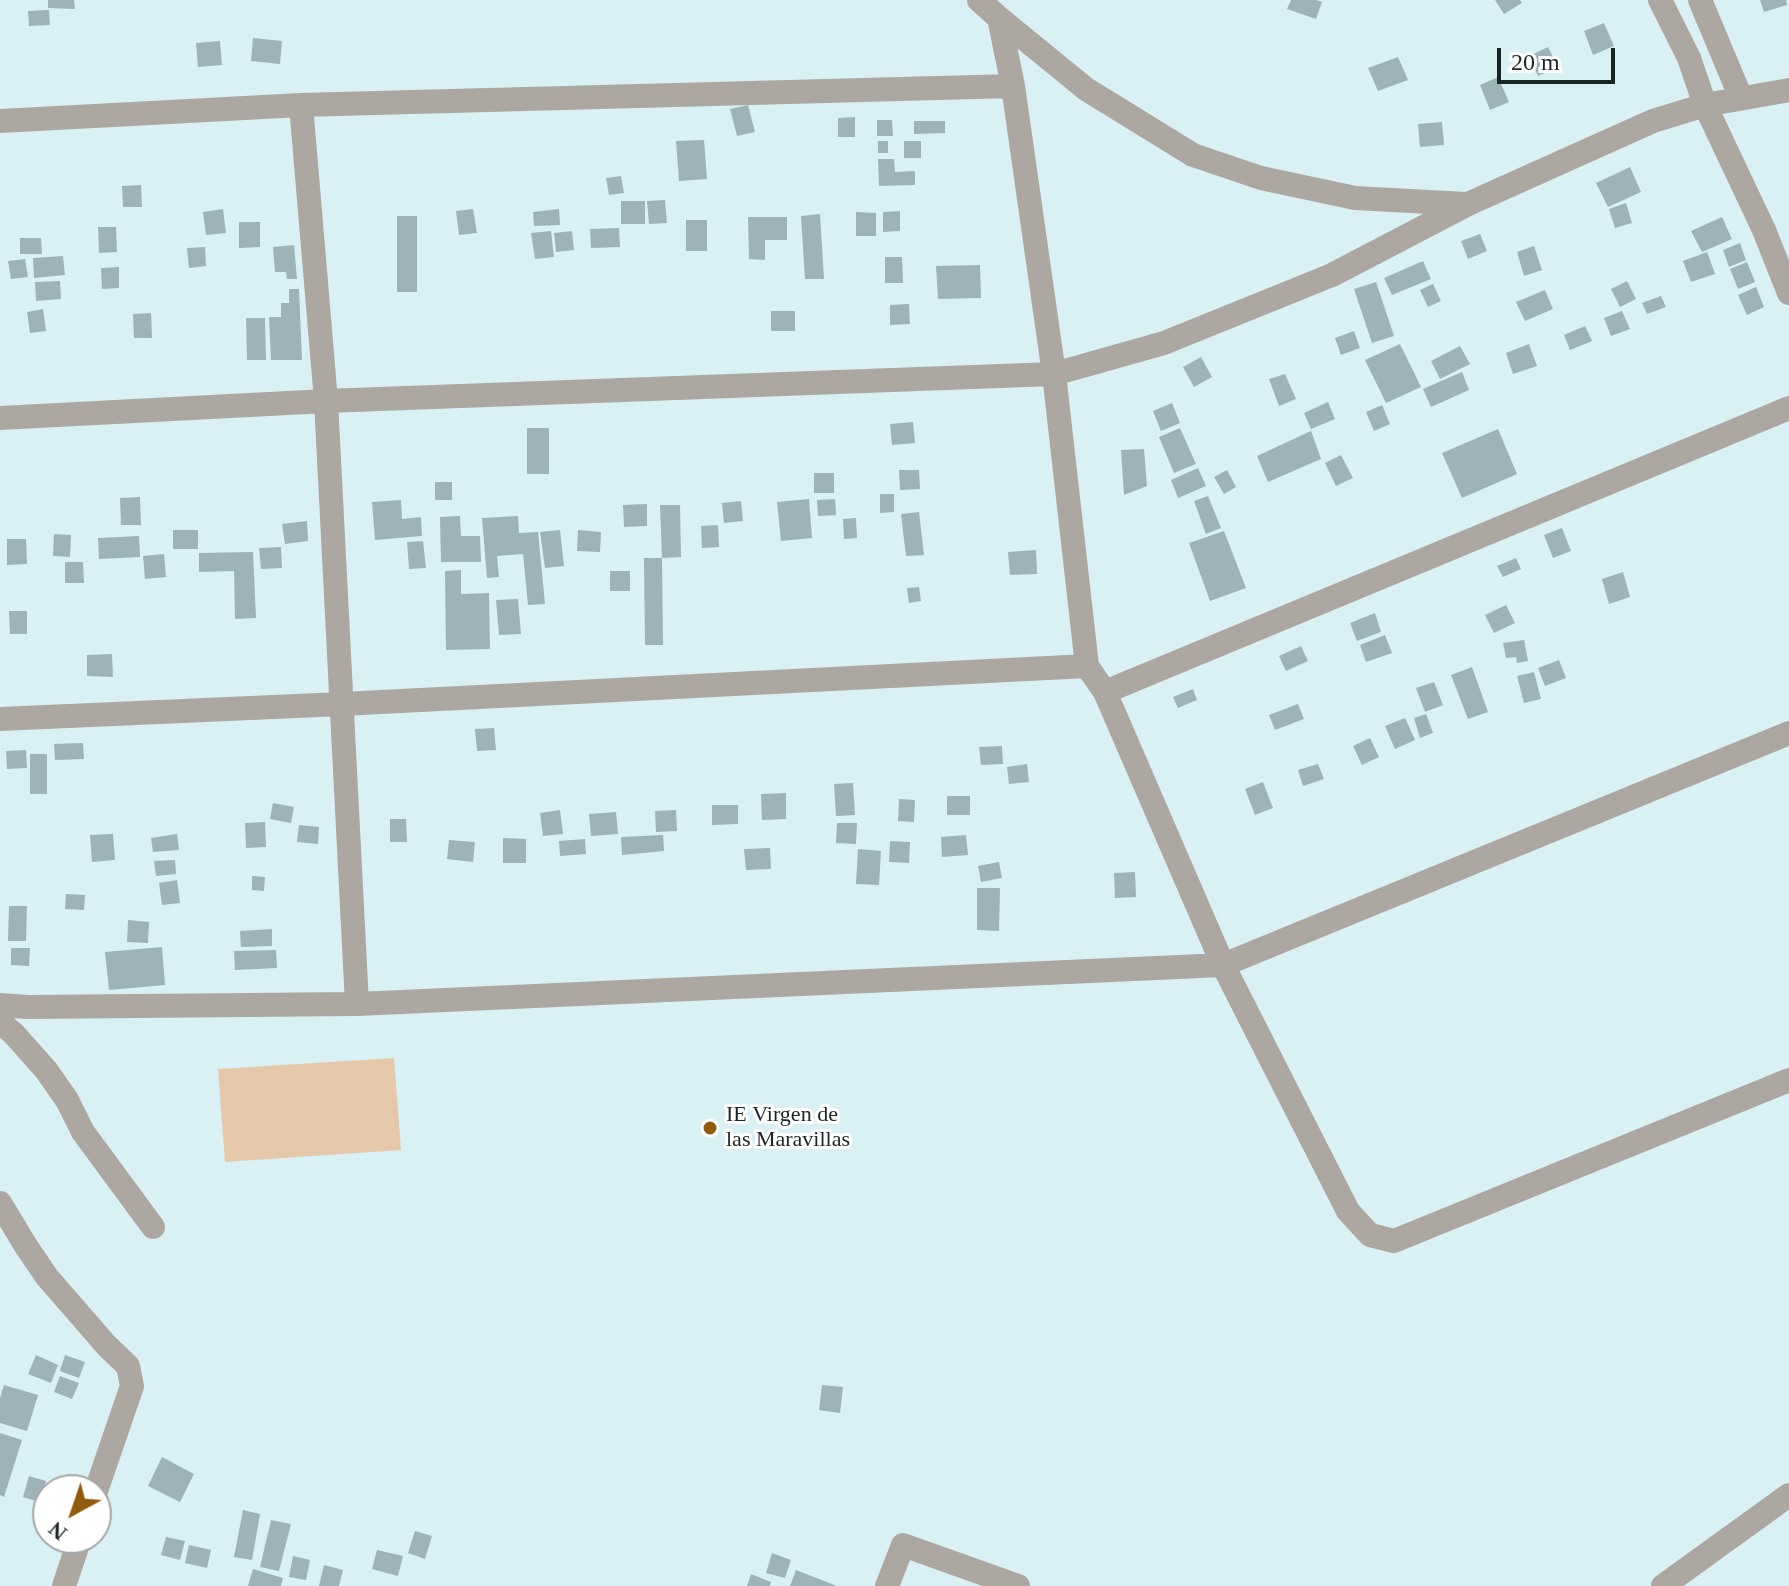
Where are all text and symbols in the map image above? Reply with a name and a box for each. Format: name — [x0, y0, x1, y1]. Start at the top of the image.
scale bar — [1501, 32, 1619, 82]
text: 20 m — [1511, 49, 1560, 75]
place label: IE Virgen de las Maravillas — [726, 1102, 850, 1154]
marker: IE Virgen de las Maravillas — [701, 1119, 719, 1137]
north arrow — [32, 1474, 112, 1554]
text: N — [43, 1517, 72, 1546]

